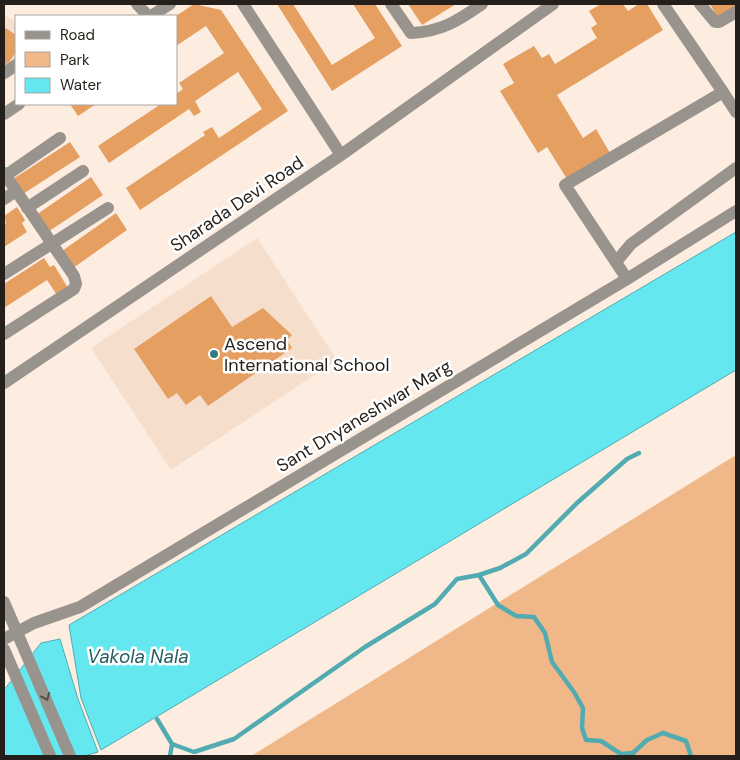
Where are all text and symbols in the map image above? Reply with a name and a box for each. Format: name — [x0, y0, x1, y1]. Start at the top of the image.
legend — [15, 15, 178, 105]
text: Road — [60, 25, 95, 45]
text: Park — [60, 50, 90, 70]
text: Water — [60, 75, 102, 95]
street label: Sharada Devi Road — [166, 151, 308, 257]
place label: Ascend International School — [224, 332, 390, 377]
marker: Ascend International School — [208, 348, 220, 360]
street label: Sant Dnyaneshwar Marg — [272, 354, 456, 478]
water label: Vakola Nala — [87, 644, 189, 669]
one-way arrow — [39, 692, 50, 701]

